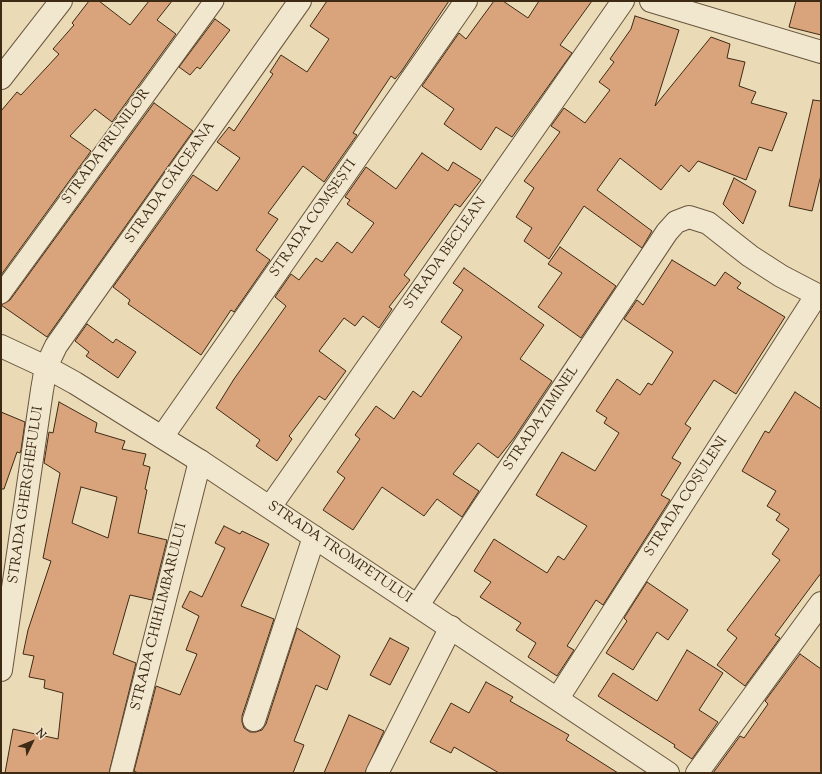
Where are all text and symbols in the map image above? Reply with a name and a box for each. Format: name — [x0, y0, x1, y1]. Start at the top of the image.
street label: STRADA PRUNILOR — [59, 86, 155, 208]
street label: STRADA GĂICEANA — [122, 119, 220, 247]
street label: STRADA COMȘEȘTI — [267, 157, 361, 281]
street label: STRADA BECLEAN — [401, 195, 491, 313]
street label: STRADA ZIMINEL — [501, 364, 583, 474]
street label: STRADA GHERGHEFULUI — [6, 405, 48, 585]
street label: STRADA COȘULENI — [642, 434, 732, 560]
street label: STRADA TROMPETULUI — [264, 498, 414, 608]
street label: STRADA CHIHLIMBARULUI — [129, 521, 191, 713]
north arrow — [12, 722, 52, 762]
text: N — [32, 725, 50, 742]

